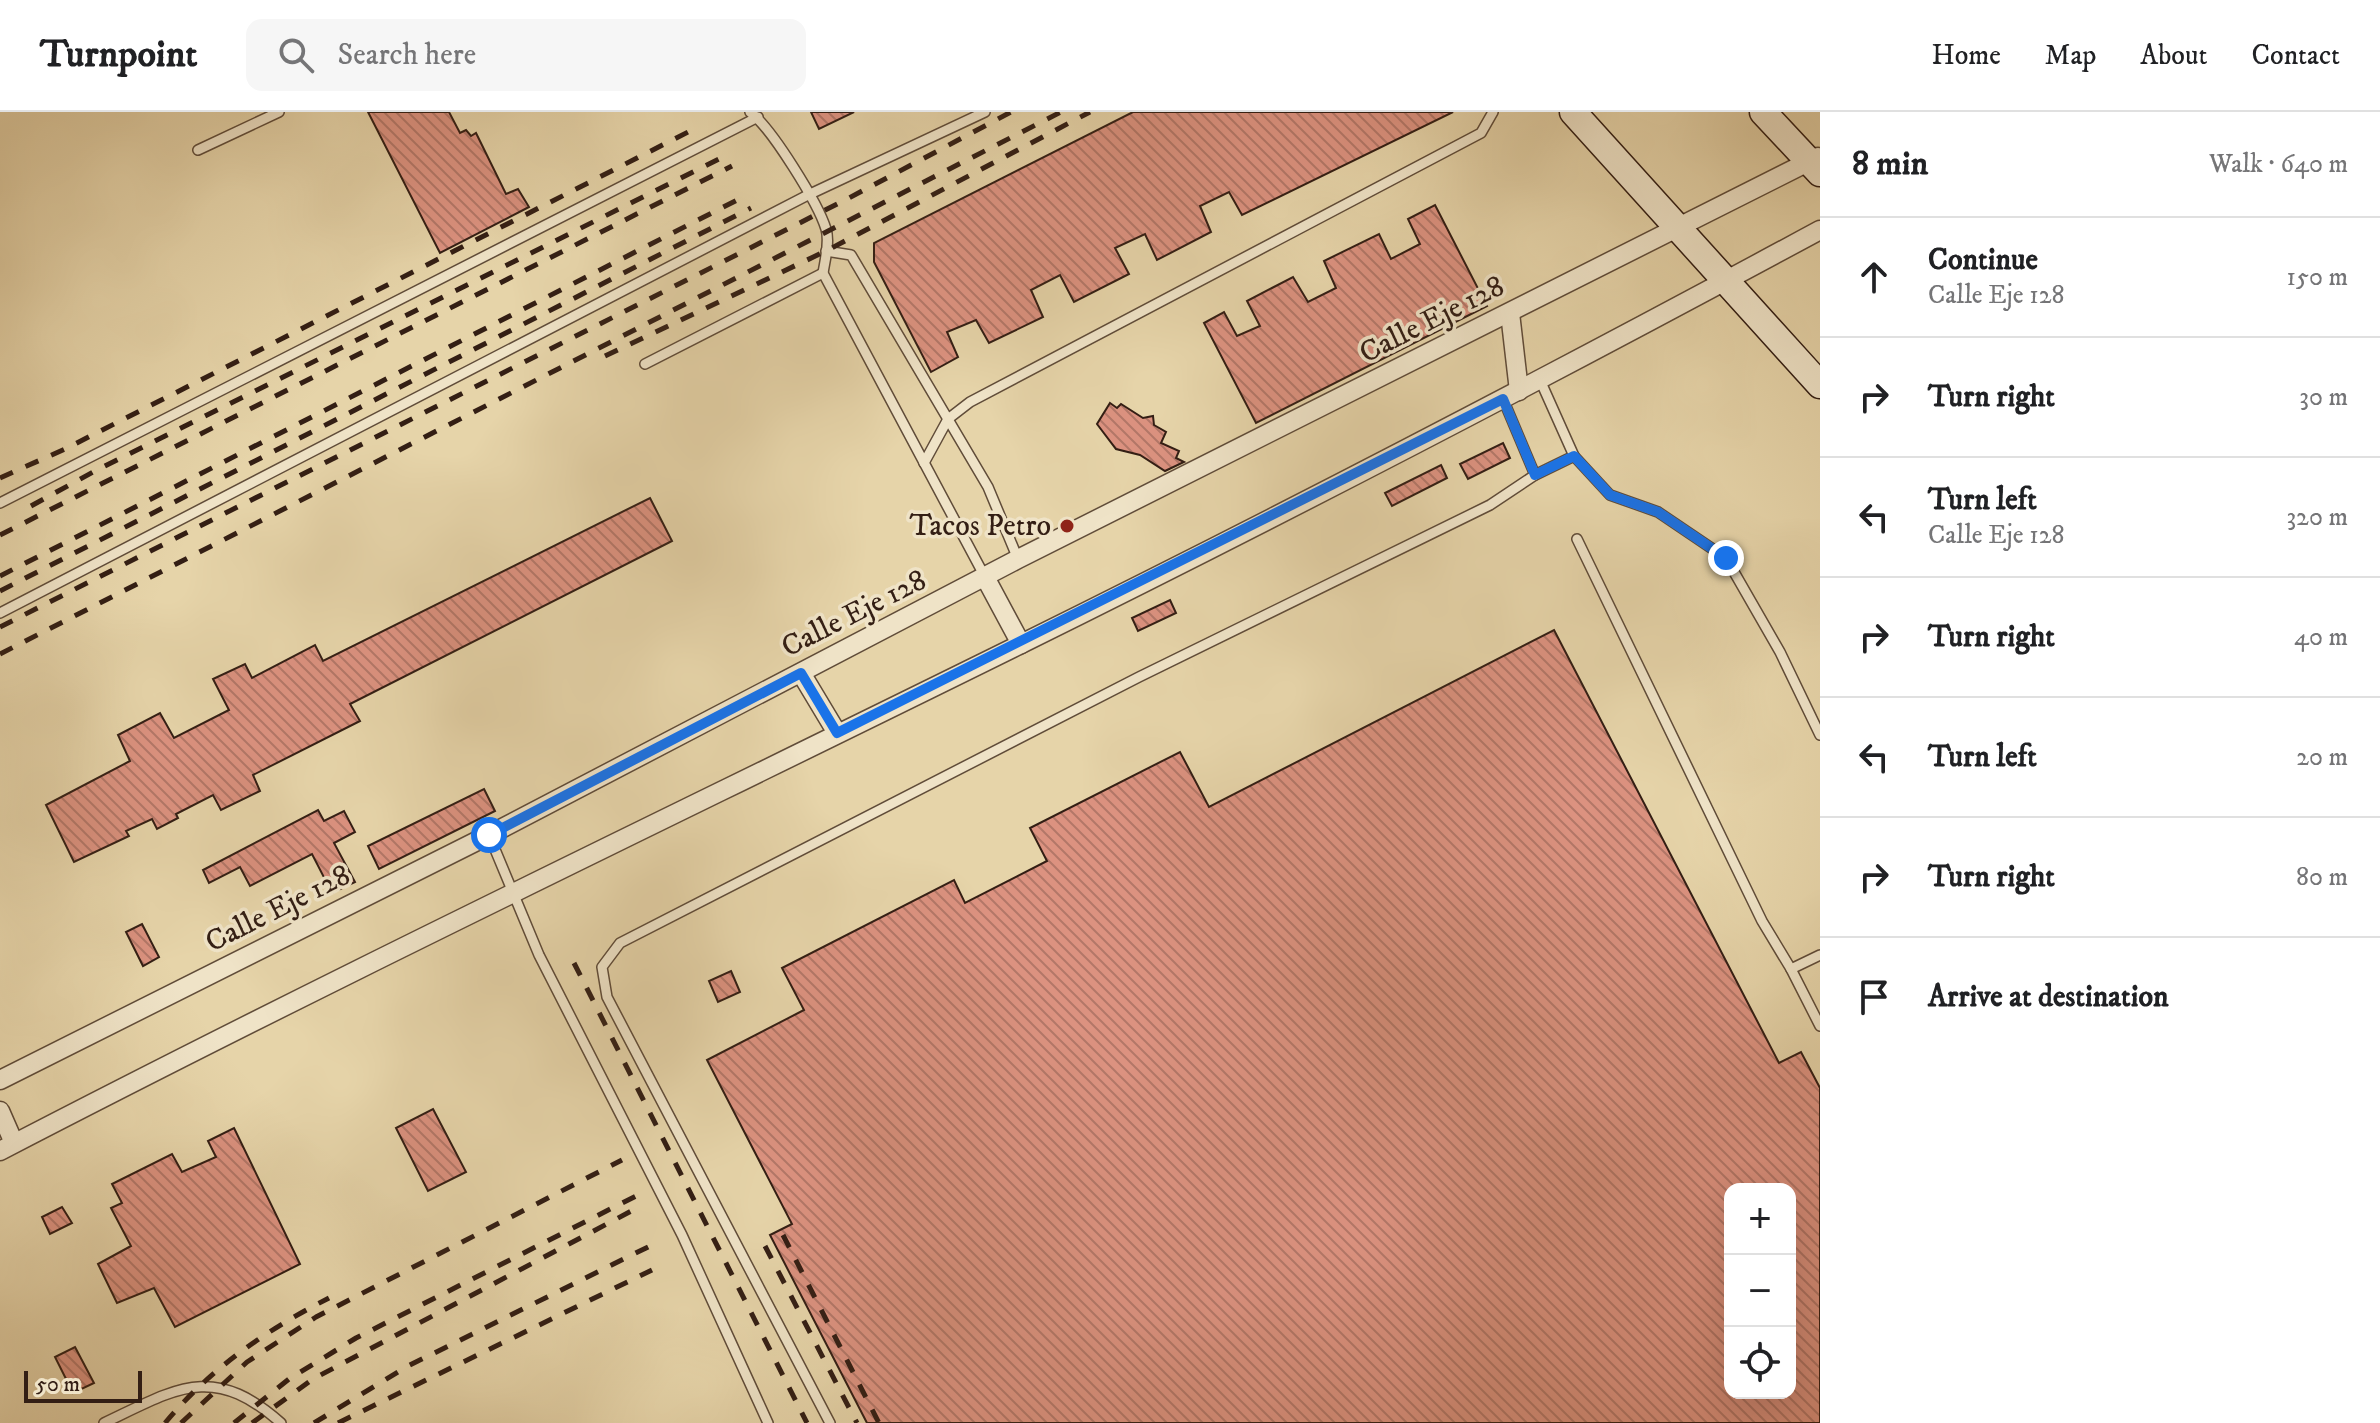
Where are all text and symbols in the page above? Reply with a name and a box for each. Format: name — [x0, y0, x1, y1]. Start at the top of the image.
search box — [246, 19, 806, 91]
text: Turnpoint — [40, 31, 198, 79]
icon: search — [274, 33, 318, 77]
text: Search here — [338, 37, 476, 74]
text: Home — [1932, 38, 2001, 73]
text: Map — [2045, 38, 2096, 73]
text: About — [2140, 38, 2207, 73]
text: Contact — [2251, 38, 2340, 73]
text: 8 min — [1852, 143, 1928, 185]
text: Walk · 640 m — [2209, 148, 2348, 181]
text: Continue — [1928, 242, 2038, 279]
icon: ahead — [1852, 255, 1896, 299]
text: 150 m — [2287, 261, 2348, 294]
street label: Calle Eje 128 — [1353, 268, 1511, 372]
text: Calle Eje 128 — [1928, 279, 2065, 312]
icon: right — [1852, 375, 1896, 419]
text: Turn right — [1928, 379, 2055, 416]
text: 30 m — [2299, 381, 2348, 414]
text: Turn left — [1928, 482, 2037, 519]
icon: left — [1852, 495, 1896, 539]
text: 320 m — [2286, 501, 2348, 534]
place label: Tacos Petro — [909, 508, 1051, 545]
marker: Tacos Petro — [1058, 517, 1076, 535]
text: Calle Eje 128 — [1928, 519, 2065, 552]
route end — [1708, 540, 1744, 576]
street label: Calle Eje 128 — [775, 562, 933, 666]
icon: right — [1852, 615, 1896, 659]
text: Turn right — [1928, 619, 2055, 656]
text: 40 m — [2294, 621, 2348, 654]
icon: left — [1852, 735, 1896, 779]
text: Turn left — [1928, 739, 2037, 776]
text: 20 m — [2296, 741, 2348, 774]
route start — [471, 817, 507, 853]
icon: right — [1852, 855, 1896, 899]
street label: Calle Eje 128 — [199, 857, 357, 961]
text: Turn right — [1928, 859, 2055, 896]
text: 80 m — [2296, 861, 2348, 894]
icon: arrive — [1852, 975, 1896, 1019]
text: Arrive at destination — [1928, 979, 2169, 1016]
map controls — [1724, 1183, 1796, 1399]
button: + — [1724, 1183, 1796, 1255]
button: − — [1724, 1255, 1796, 1327]
button: locate — [1724, 1327, 1796, 1399]
scale bar — [24, 1367, 142, 1403]
text: 50 m — [36, 1371, 80, 1398]

